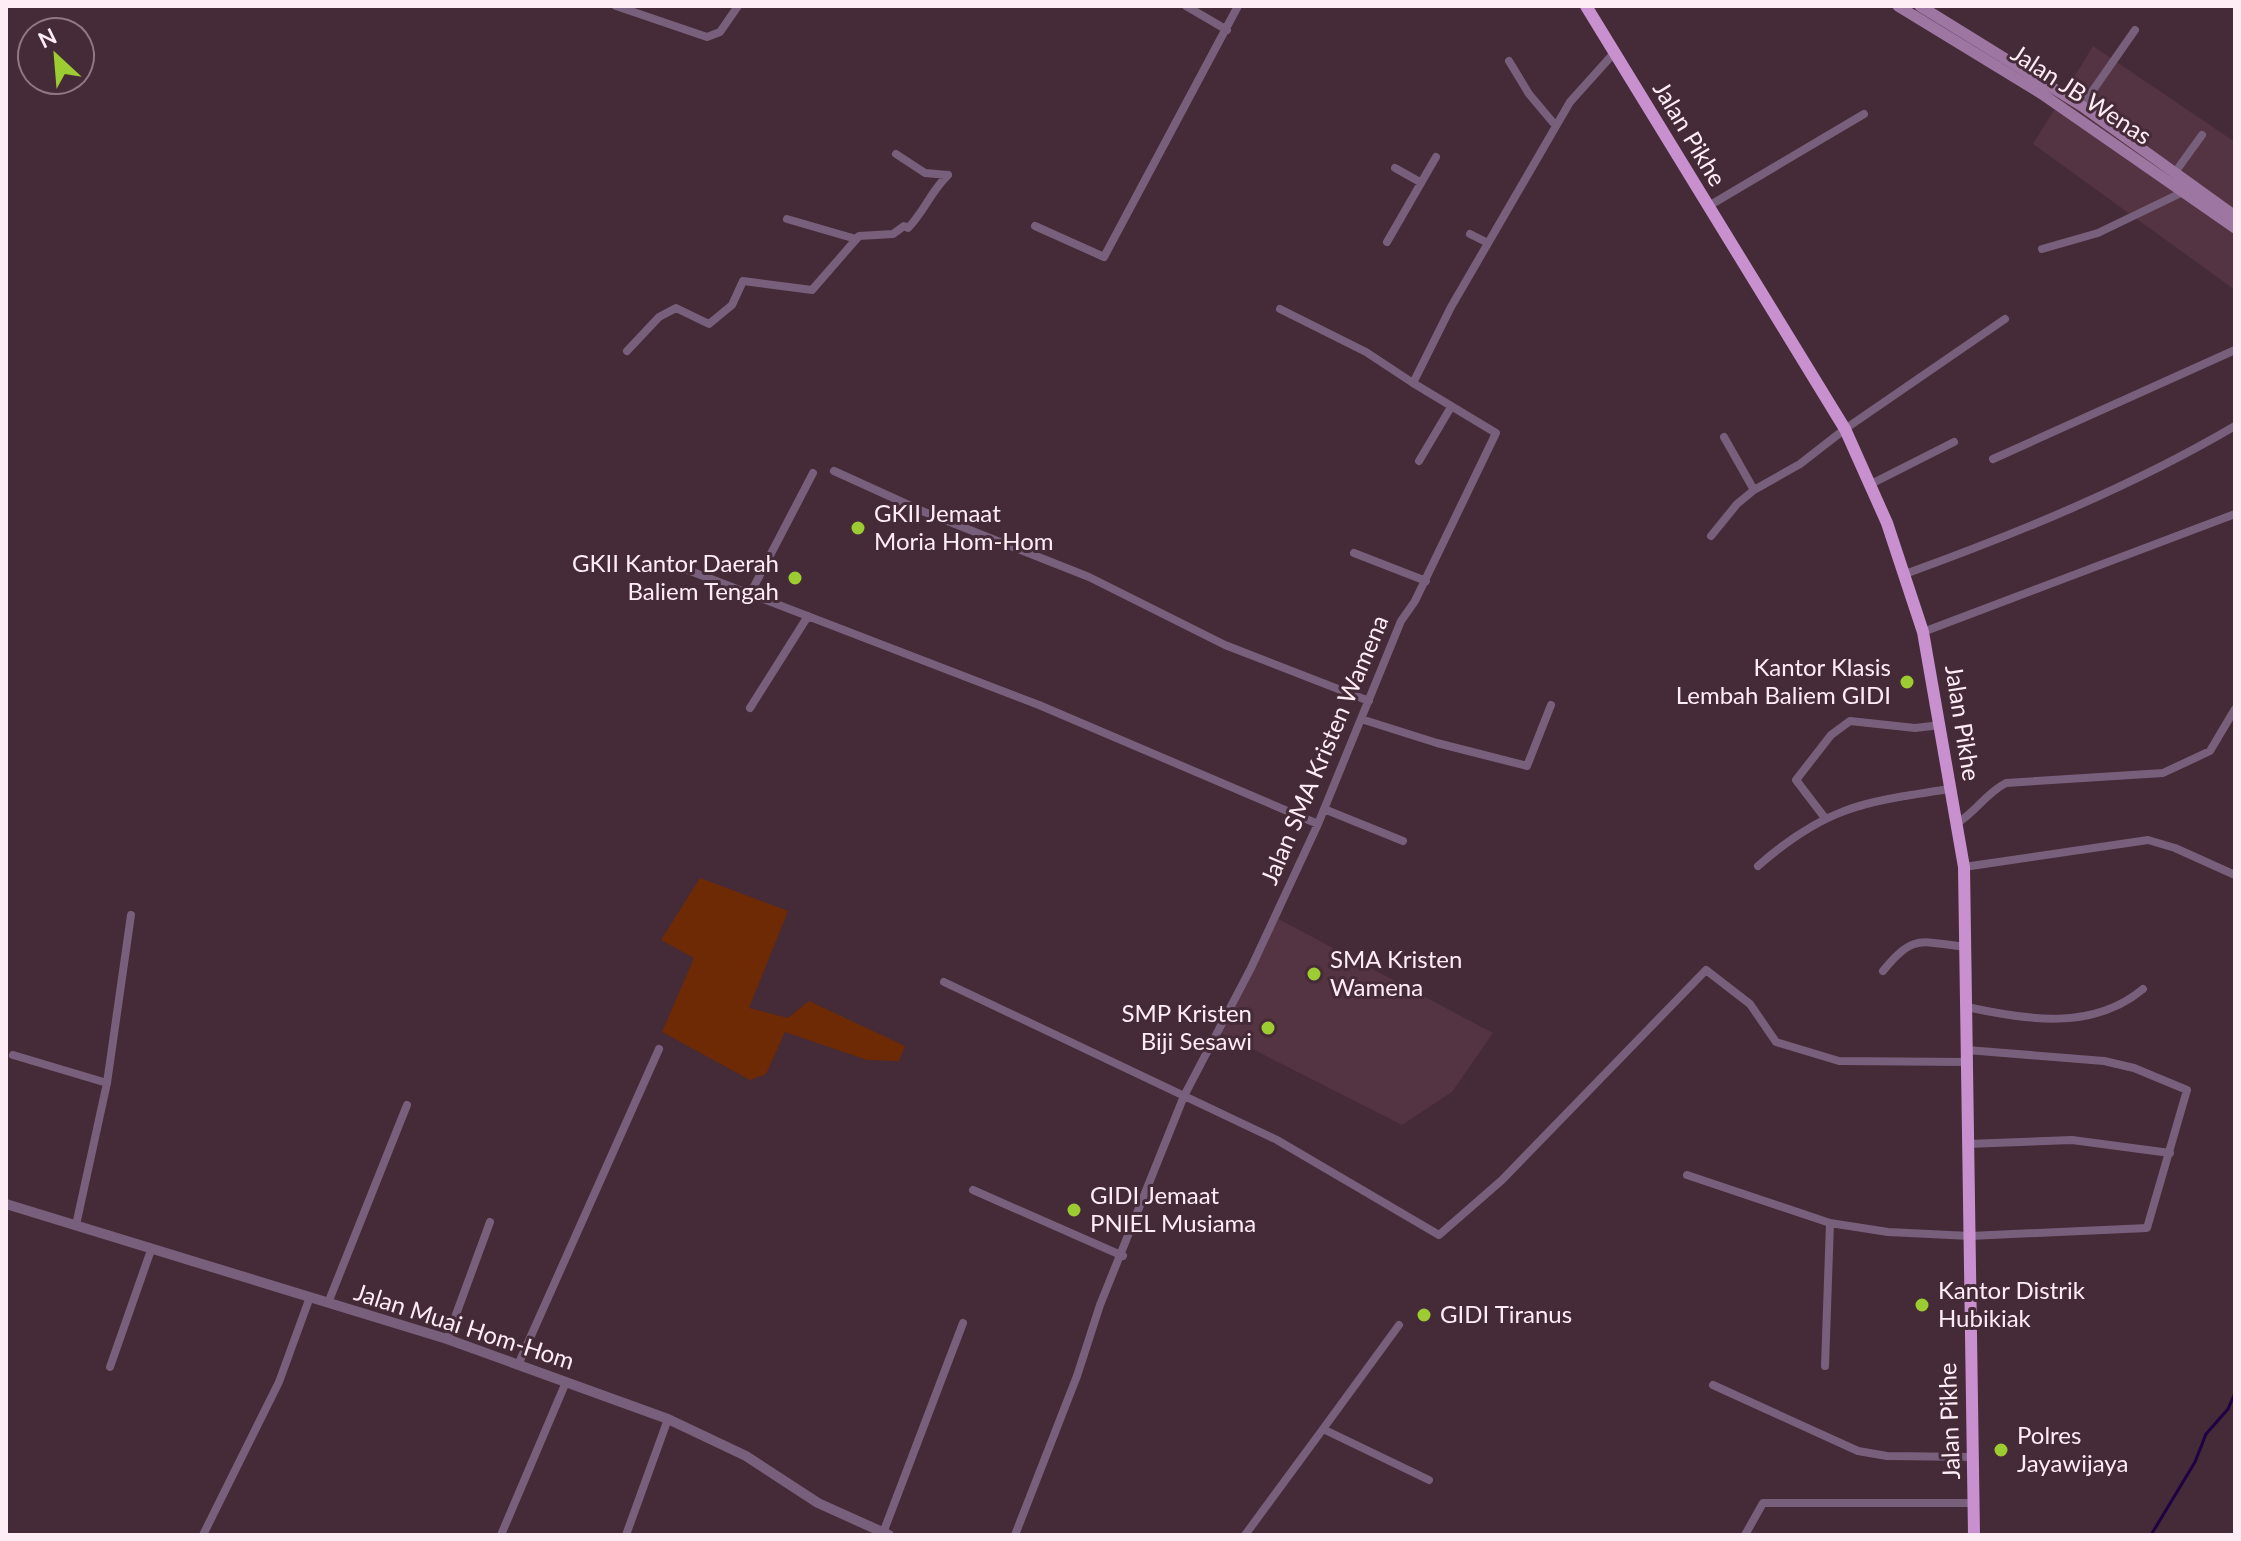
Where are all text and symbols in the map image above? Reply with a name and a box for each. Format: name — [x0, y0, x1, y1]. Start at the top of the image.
north arrow — [16, 16, 96, 96]
text: N — [33, 22, 61, 53]
street label: Jalan JB Wenas — [2006, 38, 2157, 150]
street label: Jalan Pikhe — [1648, 76, 1733, 191]
place label: GKII Jemaat Moria Hom-Hom — [874, 498, 1054, 555]
marker: GKII Jemaat Moria Hom-Hom — [849, 519, 867, 537]
place label: GKII Kantor Daerah Baliem Tengah — [572, 548, 779, 605]
marker: GKII Kantor Daerah Baliem Tengah — [786, 569, 804, 587]
street label: Jalan SMA Kristen Wamena — [1254, 610, 1394, 889]
place label: Kantor Klasis Lembah Baliem GIDI — [1676, 652, 1891, 709]
street label: Jalan Pikhe — [1940, 663, 1987, 783]
marker: Kantor Klasis Lembah Baliem GIDI — [1898, 673, 1916, 691]
place label: SMA Kristen Wamena — [1330, 944, 1462, 1001]
marker: SMA Kristen Wamena — [1305, 965, 1323, 983]
place label: SMP Kristen Biji Sesawi — [1121, 998, 1252, 1055]
marker: SMP Kristen Biji Sesawi — [1259, 1019, 1277, 1037]
place label: GIDI Jemaat PNIEL Musiama — [1090, 1180, 1256, 1237]
marker: GIDI Jemaat PNIEL Musiama — [1065, 1201, 1083, 1219]
place label: Kantor Distrik Hubikiak — [1938, 1275, 2086, 1332]
street label: Jalan Muai Hom-Hom — [351, 1276, 578, 1375]
marker: Kantor Distrik Hubikiak — [1913, 1296, 1931, 1314]
place label: GIDI Tiranus — [1440, 1299, 1572, 1328]
marker: GIDI Tiranus — [1415, 1306, 1433, 1324]
street label: Jalan Pikhe — [1932, 1362, 1965, 1480]
place label: Polres Jayawijaya — [2017, 1420, 2128, 1477]
marker: Polres Jayawijaya — [1992, 1441, 2010, 1459]

